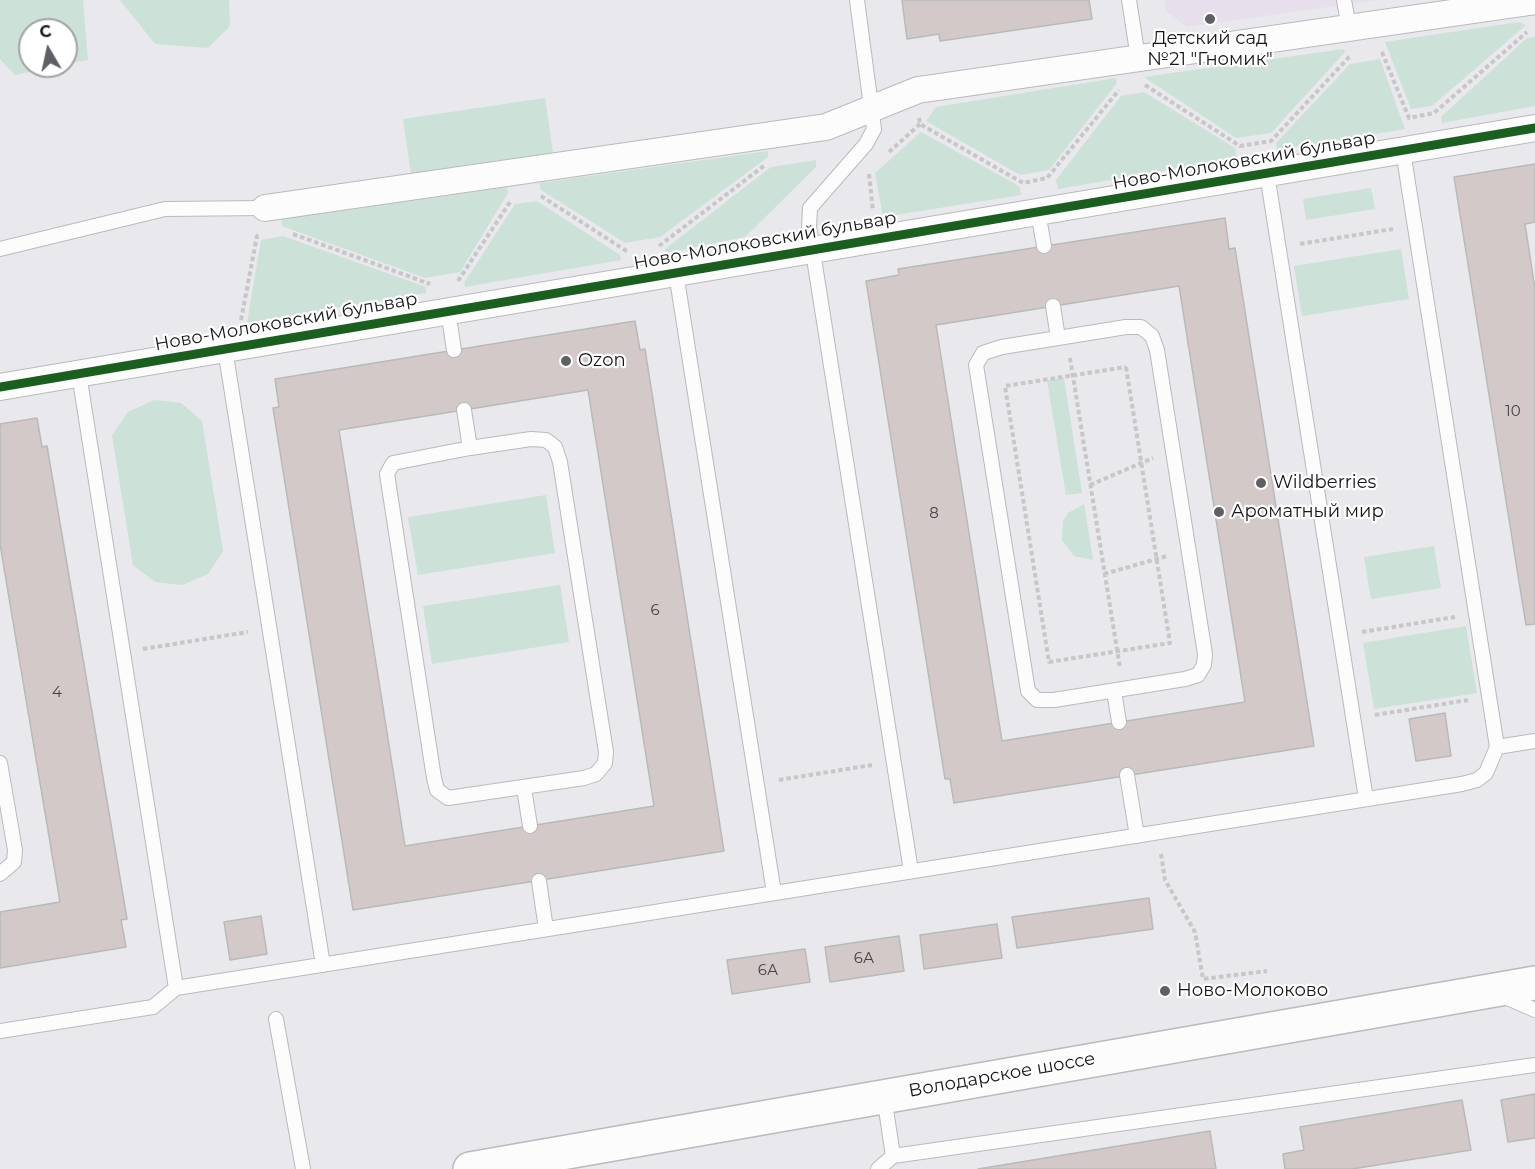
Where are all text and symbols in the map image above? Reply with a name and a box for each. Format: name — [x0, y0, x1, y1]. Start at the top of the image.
marker: Детский сад №21 "Гномик" — [1203, 12, 1217, 26]
north arrow — [18, 18, 78, 78]
text: С — [38, 21, 53, 42]
place label: Детский сад №21 "Гномик" — [1147, 28, 1273, 70]
street label: Ново-Молоковский бульвар — [1111, 127, 1377, 195]
street label: Ново-Молоковский бульвар — [632, 207, 898, 275]
street label: Ново-Молоковский бульвар — [153, 288, 419, 356]
place label: Ozon — [578, 350, 626, 372]
marker: Ozon — [559, 354, 573, 368]
house number: 10 — [1505, 403, 1521, 421]
place label: Wildberries — [1273, 472, 1376, 494]
marker: Wildberries — [1254, 476, 1268, 490]
place label: Ароматный мир — [1231, 501, 1384, 523]
house number: 8 — [929, 505, 939, 523]
marker: Ароматный мир — [1212, 505, 1226, 519]
house number: 6 — [650, 602, 660, 620]
house number: 4 — [52, 684, 62, 702]
house number: 6А — [854, 950, 874, 968]
house number: 6А — [758, 962, 778, 980]
place label: Ново-Молоково — [1177, 980, 1328, 1002]
marker: Ново-Молоково — [1158, 984, 1172, 998]
street label: Володарское шоссе — [907, 1048, 1097, 1102]

